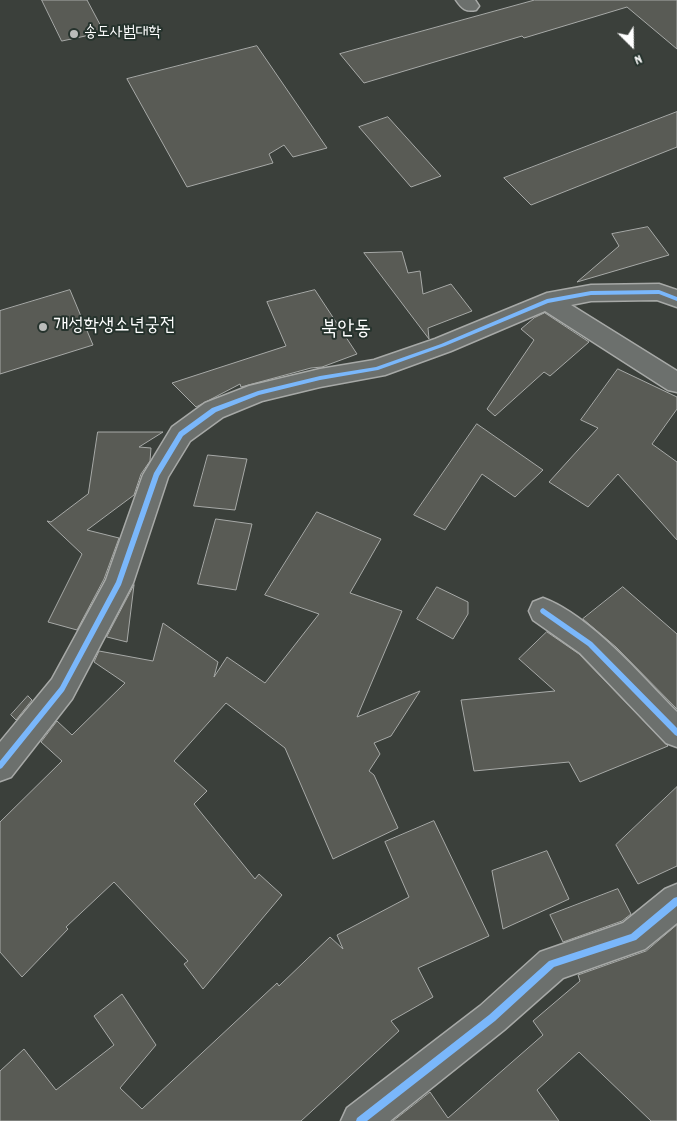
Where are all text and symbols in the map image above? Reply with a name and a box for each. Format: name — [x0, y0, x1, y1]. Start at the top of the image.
north arrow — [607, 20, 657, 70]
place label: 송도사범대학 — [84, 24, 161, 44]
marker: 송도사범대학 — [68, 28, 80, 40]
text: N — [631, 48, 645, 69]
place label: 개성학생소년궁전 — [53, 316, 175, 338]
district label: 북안동 — [321, 318, 371, 344]
marker: 개성학생소년궁전 — [37, 321, 49, 333]

